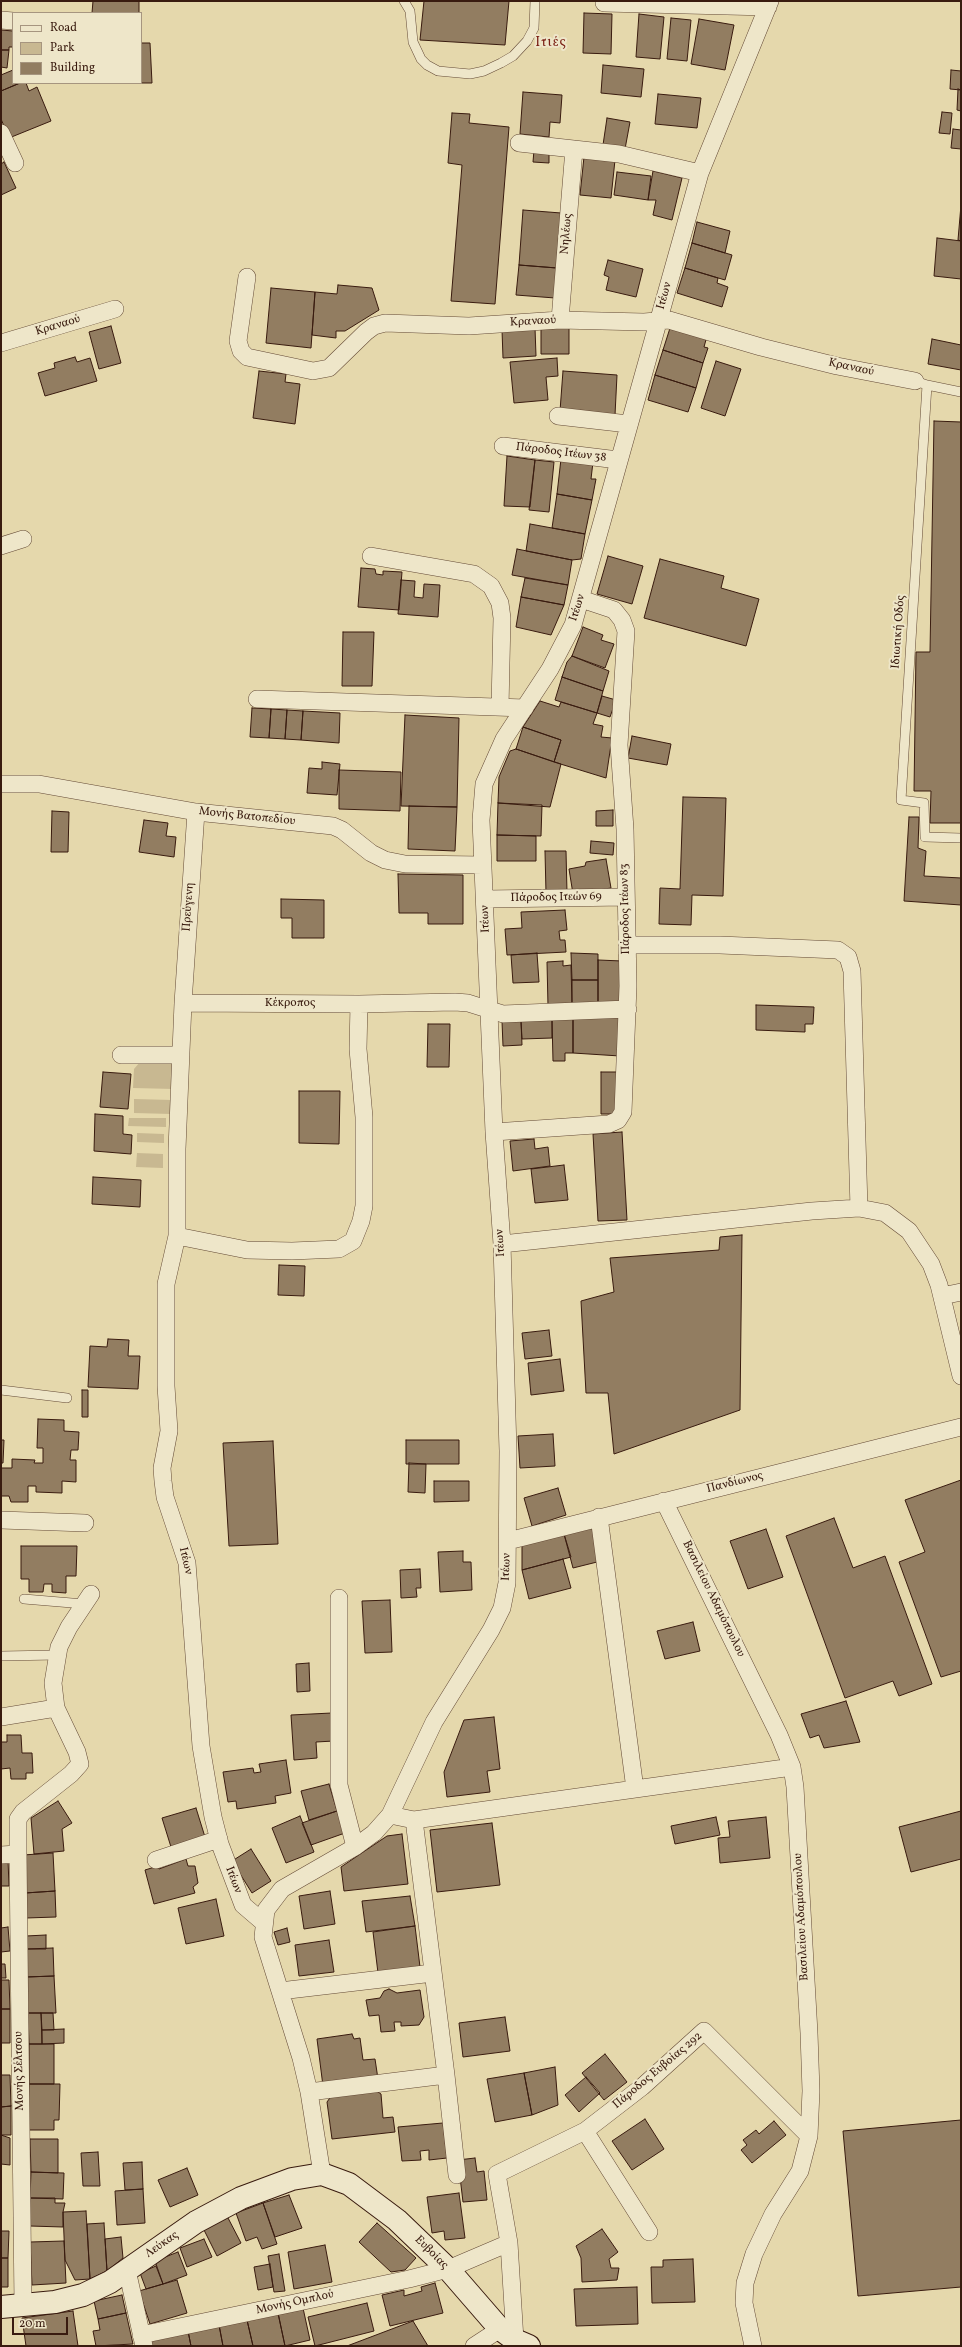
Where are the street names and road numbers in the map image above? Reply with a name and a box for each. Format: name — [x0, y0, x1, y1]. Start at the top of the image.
street label: Νηλέως — [558, 213, 576, 255]
street label: Ιτέων — [654, 281, 676, 311]
street label: Κραναού — [34, 312, 82, 340]
street label: Κραναού — [510, 314, 556, 330]
street label: Κραναού — [827, 356, 875, 380]
street label: Πάροδος Ιτέων 38 — [515, 440, 607, 466]
street label: Ιτέων — [567, 593, 589, 623]
street label: Ιδιωτική Οδός — [889, 595, 909, 669]
street label: Μονής Βατοπεδίου — [198, 805, 296, 829]
street label: Πάροδος Ιτέων 83 — [618, 863, 634, 955]
street label: Πρεύγενη — [180, 882, 198, 932]
street label: Πάροδος Ιτεών 69 — [510, 890, 602, 906]
street label: Ιτέων — [478, 905, 494, 933]
street label: Κέκροπος — [265, 997, 315, 1011]
street label: Ιτέων — [493, 1229, 509, 1257]
street label: Πανδίωνος — [705, 1469, 765, 1497]
street label: Βασιλείου Αδαμόπουλου — [678, 1538, 748, 1660]
street label: Ιτέων — [175, 1546, 195, 1576]
street label: Ιτέων — [499, 1553, 515, 1581]
street label: Βασιλείου Αδαμόπουλου — [791, 1853, 813, 1981]
street label: Ιτέων — [221, 1865, 245, 1895]
street label: Πάροδος Ευβοίας 292 — [610, 2029, 706, 2113]
street label: Μονής Σέλτσου — [12, 2031, 28, 2111]
street label: Λεύκας — [143, 2228, 181, 2262]
street label: Ευβοίας — [411, 2233, 451, 2273]
street label: Μονής Ομπλού — [255, 2288, 335, 2318]

